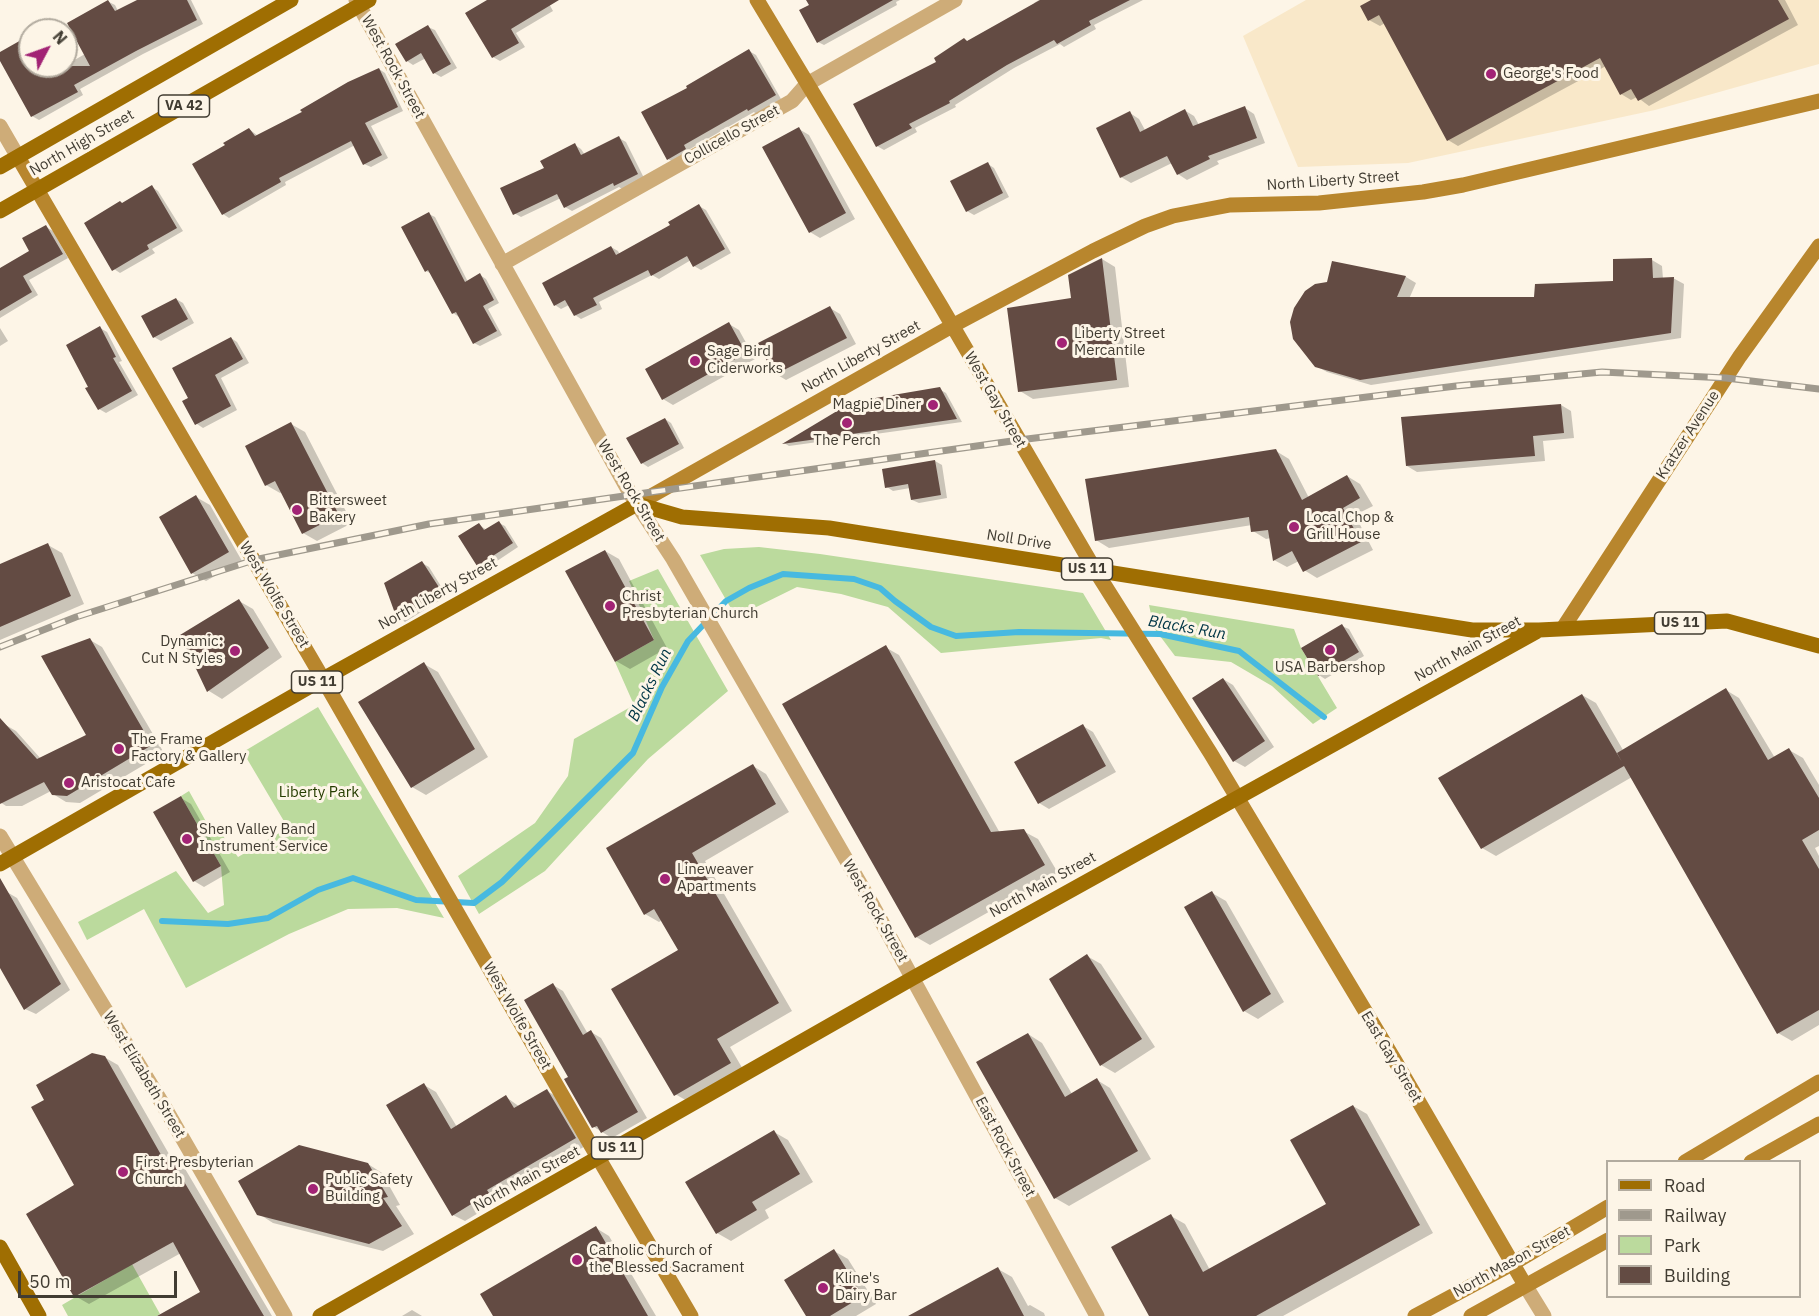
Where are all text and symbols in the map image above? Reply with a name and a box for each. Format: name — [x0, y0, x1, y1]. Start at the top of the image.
street label: West Rock Street — [357, 12, 429, 122]
north arrow — [18, 18, 78, 78]
text: N — [49, 27, 71, 48]
place label: George's Food — [1503, 65, 1599, 83]
marker: George's Food — [1484, 67, 1498, 81]
road number: VA 42 — [158, 95, 210, 117]
street label: Collicello Street — [681, 101, 783, 169]
street label: North High Street — [27, 106, 137, 180]
street label: North Liberty Street — [1266, 167, 1400, 195]
street label: North Liberty Street — [798, 317, 924, 397]
place label: Liberty Street Mercantile — [1074, 325, 1165, 360]
marker: Liberty Street Mercantile — [1055, 336, 1069, 350]
place label: Sage Bird Ciderworks — [707, 343, 783, 378]
street label: West Gay Street — [960, 349, 1030, 451]
marker: Sage Bird Ciderworks — [688, 354, 702, 368]
street label: Kratzer Avenue — [1653, 387, 1723, 483]
place label: Magpie Diner — [833, 396, 921, 414]
marker: Magpie Diner — [926, 398, 940, 412]
marker: The Perch — [840, 416, 854, 430]
place label: The Perch — [813, 432, 881, 450]
street label: West Rock Street — [594, 437, 668, 545]
place label: Bittersweet Bakery — [309, 492, 387, 527]
marker: Bittersweet Bakery — [290, 503, 304, 517]
place label: Local Chop & Grill House — [1306, 509, 1394, 544]
marker: Local Chop & Grill House — [1287, 520, 1301, 534]
street label: Noll Drive — [985, 526, 1053, 554]
street label: West Wolfe Street — [235, 539, 313, 651]
street label: North Liberty Street — [375, 554, 501, 634]
road number: US 11 — [1062, 558, 1112, 580]
place label: Christ Presbyterian Church — [622, 588, 759, 623]
marker: Christ Presbyterian Church — [603, 599, 617, 613]
water label: Blacks Run — [1147, 612, 1227, 644]
street label: North Main Street — [1412, 612, 1524, 686]
road number: US 11 — [1654, 612, 1706, 634]
place label: Dynamic: Cut N Styles — [141, 633, 223, 668]
marker: USA Barbershop — [1323, 643, 1337, 657]
marker: Dynamic: Cut N Styles — [228, 644, 242, 658]
water label: Blacks Run — [624, 645, 676, 725]
place label: USA Barbershop — [1275, 659, 1385, 677]
road number: US 11 — [292, 671, 342, 693]
place label: The Frame Factory & Gallery — [131, 731, 246, 766]
marker: The Frame Factory & Gallery — [112, 742, 126, 756]
place label: Aristocat Cafe — [81, 774, 175, 792]
marker: Aristocat Cafe — [62, 776, 76, 790]
park label: Liberty Park — [279, 784, 359, 802]
place label: Shen Valley Band Instrument Service — [199, 821, 328, 856]
marker: Shen Valley Band Instrument Service — [180, 832, 194, 846]
street label: North Main Street — [987, 848, 1099, 922]
street label: West Rock Street — [838, 857, 912, 965]
place label: Lineweaver Apartments — [677, 861, 757, 896]
marker: Lineweaver Apartments — [658, 872, 672, 886]
street label: West Wolfe Street — [479, 959, 555, 1073]
street label: East Gay Street — [1357, 1008, 1425, 1106]
street label: West Elizabeth Street — [99, 1009, 189, 1141]
street label: East Rock Street — [971, 1094, 1039, 1200]
road number: US 11 — [592, 1137, 642, 1159]
street label: North Main Street — [471, 1142, 583, 1216]
place label: First Presbyterian Church — [135, 1154, 254, 1189]
legend — [1606, 1160, 1801, 1298]
marker: First Presbyterian Church — [116, 1165, 130, 1179]
place label: Public Safety Building — [325, 1171, 413, 1206]
text: Road — [1664, 1174, 1705, 1197]
marker: Public Safety Building — [306, 1182, 320, 1196]
text: Railway — [1664, 1204, 1726, 1227]
street label: North Mason Street — [1450, 1222, 1574, 1302]
text: Park — [1664, 1234, 1700, 1257]
place label: Catholic Church of the Blessed Sacrament — [589, 1242, 745, 1277]
marker: Catholic Church of the Blessed Sacrament — [570, 1253, 584, 1267]
scale bar — [21, 1259, 180, 1297]
text: Building — [1664, 1264, 1730, 1287]
text: 50 m — [29, 1270, 71, 1293]
place label: Kline's Dairy Bar — [835, 1270, 897, 1305]
marker: Kline's Dairy Bar — [816, 1281, 830, 1295]

